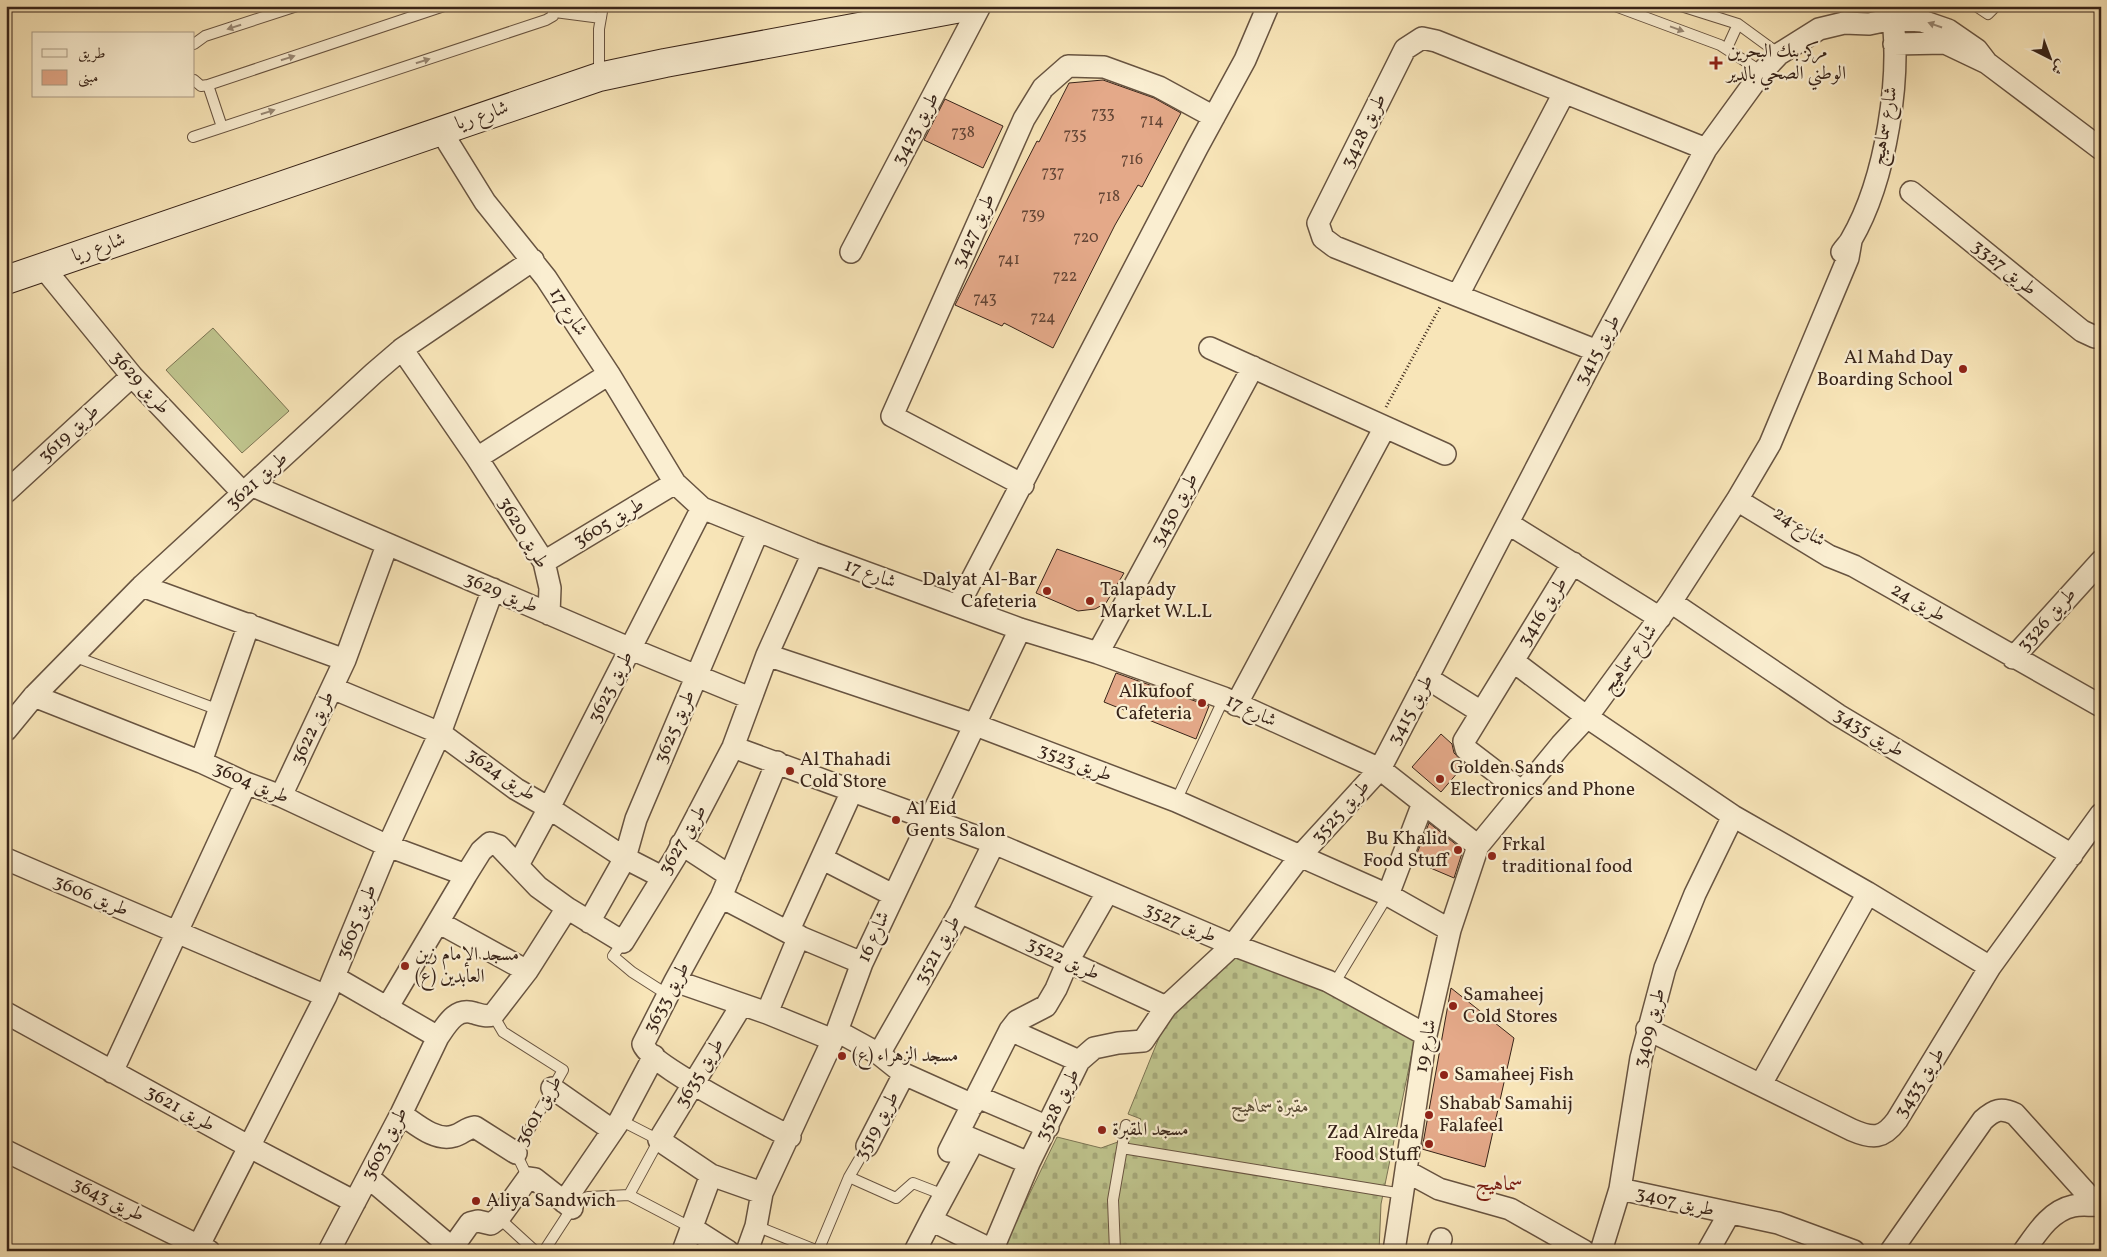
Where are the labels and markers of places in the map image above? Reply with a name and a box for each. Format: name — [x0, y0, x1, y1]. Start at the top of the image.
place label: مركز بنك البحرين الوطني الصحي بالدير — [1725, 39, 1846, 91]
marker: مركز بنك البحرين الوطني الصحي بالدير — [1709, 56, 1723, 70]
place label: Al Mahd Day Boarding School — [1817, 345, 1953, 393]
marker: Al Mahd Day Boarding School — [1957, 363, 1969, 375]
place label: Dalyat Al-Bar Cafeteria — [922, 567, 1037, 615]
place label: Talapady Market W.L.L — [1100, 577, 1212, 625]
marker: Dalyat Al-Bar Cafeteria — [1041, 585, 1053, 597]
marker: Talapady Market W.L.L — [1084, 595, 1096, 607]
place label: Alkufoof Cafeteria — [1116, 679, 1193, 727]
marker: Alkufoof Cafeteria — [1196, 697, 1208, 709]
place label: Al Thahadi Cold Store — [800, 747, 891, 795]
place label: Golden Sands Electronics and Phone — [1450, 755, 1635, 803]
marker: Al Thahadi Cold Store — [784, 765, 796, 777]
marker: Golden Sands Electronics and Phone — [1434, 773, 1446, 785]
place label: Al Eid Gents Salon — [906, 796, 1006, 844]
marker: Al Eid Gents Salon — [890, 814, 902, 826]
place label: Bu Khalid Food Stuff — [1363, 826, 1450, 874]
place label: Frkal traditional food — [1502, 832, 1633, 880]
marker: Bu Khalid Food Stuff — [1452, 844, 1464, 856]
marker: Frkal traditional food — [1486, 850, 1498, 862]
place label: مسجد الإمام زين العابدين (ع) — [415, 942, 519, 991]
marker: مسجد الإمام زين العابدين (ع) — [399, 960, 411, 972]
place label: Samaheej Cold Stores — [1463, 982, 1558, 1030]
marker: Samaheej Cold Stores — [1447, 1000, 1459, 1012]
place label: مسجد الزهراء (ع) — [852, 1043, 958, 1070]
marker: مسجد الزهراء (ع) — [836, 1050, 848, 1062]
place label: Samaheej Fish — [1454, 1062, 1574, 1088]
marker: Samaheej Fish — [1438, 1069, 1450, 1081]
place label: Shabab Samahij Falafeel — [1439, 1091, 1573, 1139]
marker: Shabab Samahij Falafeel — [1423, 1109, 1435, 1121]
place label: مسجد المقبرة — [1112, 1117, 1189, 1143]
place label: Zad Alreda Food Stuff — [1327, 1120, 1421, 1168]
marker: مسجد المقبرة — [1096, 1124, 1108, 1136]
marker: Zad Alreda Food Stuff — [1423, 1138, 1435, 1150]
place label: Aliya Sandwich — [486, 1188, 616, 1214]
marker: Aliya Sandwich — [470, 1195, 482, 1207]

